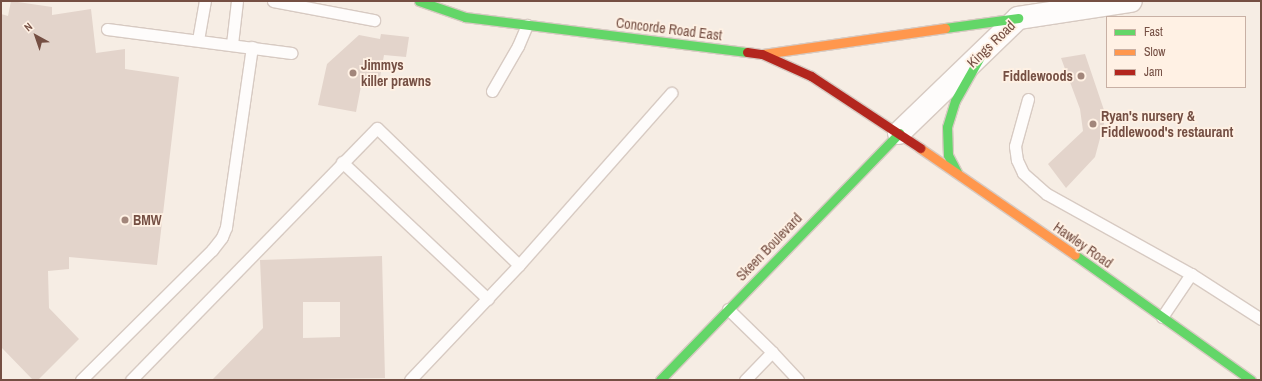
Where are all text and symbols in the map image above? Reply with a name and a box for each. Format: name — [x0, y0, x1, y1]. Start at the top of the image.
street label: Concorde Road East — [615, 14, 723, 44]
north arrow — [16, 16, 56, 56]
legend — [1106, 16, 1246, 88]
street label: Kings Road — [964, 17, 1018, 71]
text: N — [21, 19, 35, 34]
text: Fast — [1144, 24, 1163, 40]
text: Slow — [1144, 44, 1165, 60]
place label: Jimmys killer prawns — [361, 57, 431, 90]
text: Jam — [1144, 64, 1163, 80]
marker: Jimmys killer prawns — [348, 68, 358, 78]
place label: Fiddlewoods — [1003, 68, 1073, 84]
marker: Fiddlewoods — [1076, 71, 1086, 81]
place label: Ryan's nursery & Fiddlewood's restaurant — [1101, 108, 1233, 140]
marker: Ryan's nursery & Fiddlewood's restaurant — [1088, 119, 1098, 129]
street label: Skeen Boulevard — [733, 210, 805, 284]
place label: BMW — [133, 212, 162, 228]
marker: BMW — [120, 215, 130, 225]
street label: Hawley Road — [1050, 219, 1116, 271]

